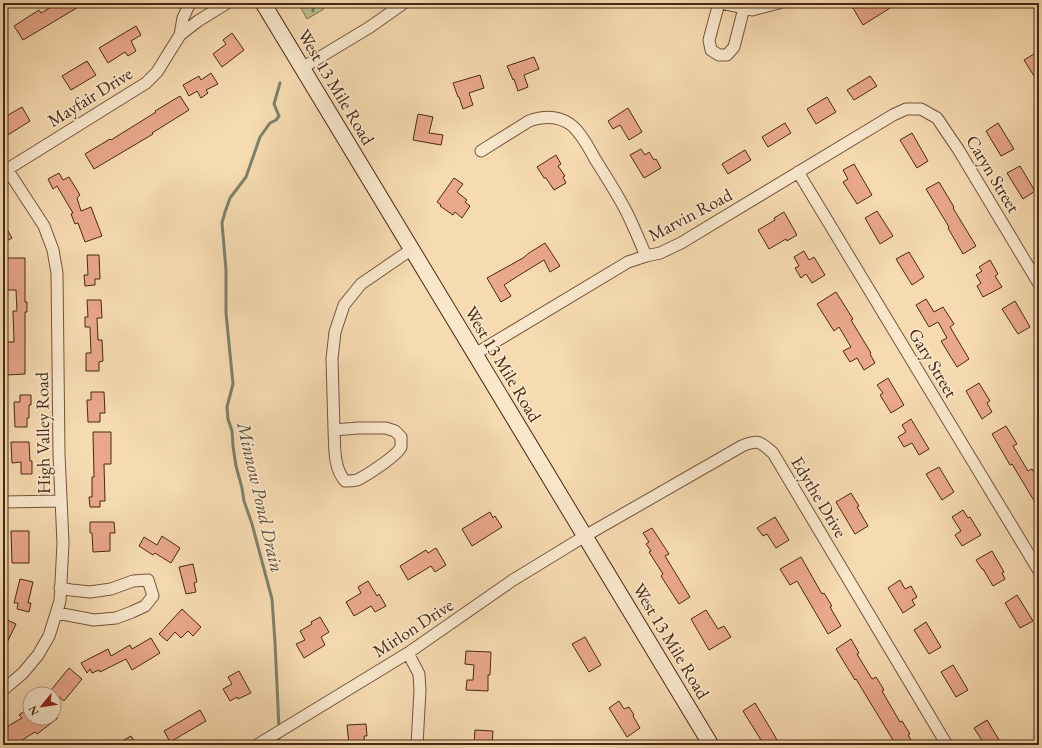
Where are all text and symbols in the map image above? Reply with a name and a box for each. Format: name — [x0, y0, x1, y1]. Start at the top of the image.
street label: West 13 Mile Road — [293, 25, 380, 150]
street label: Mayfair Drive — [43, 61, 136, 132]
street label: Caryn Street — [961, 131, 1026, 217]
street label: Marvin Road — [644, 182, 737, 246]
street label: West 13 Mile Road — [460, 302, 547, 427]
street label: Gary Street — [904, 324, 963, 402]
street label: High Valley Road — [30, 371, 55, 494]
water label: Minnow Pond Drain — [231, 419, 290, 575]
street label: Edythe Drive — [786, 452, 853, 542]
street label: West 13 Mile Road — [628, 579, 715, 704]
street label: Mirlon Drive — [368, 593, 457, 662]
north arrow — [22, 686, 62, 726]
text: N — [25, 703, 42, 718]

